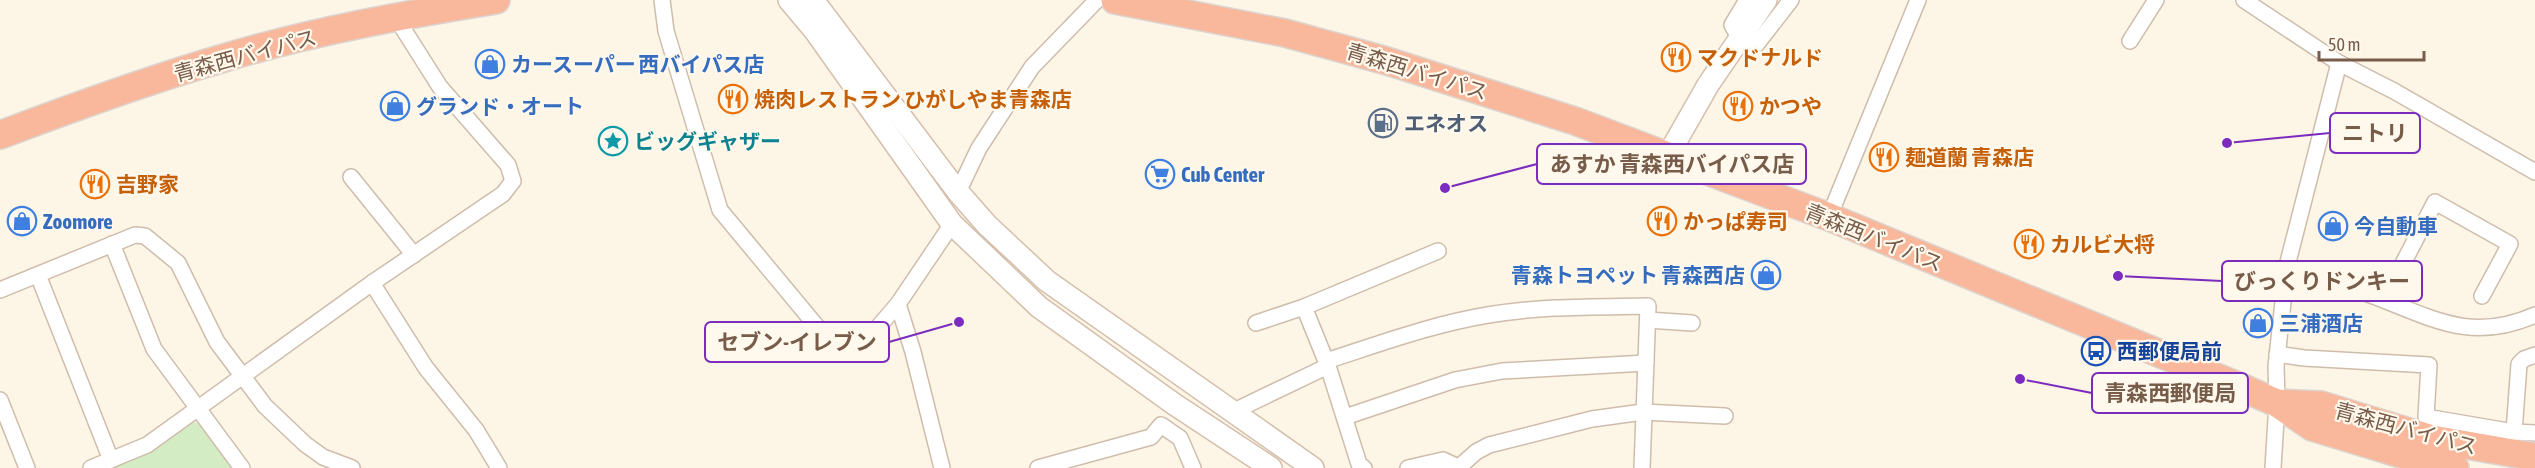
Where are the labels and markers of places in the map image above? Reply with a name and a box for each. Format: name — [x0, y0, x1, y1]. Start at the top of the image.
restaurant icon: マクドナルド — [1660, 41, 1692, 73]
place label: マクドナルド — [1697, 45, 1823, 69]
shop icon: カースーパー 西バイパス店 — [474, 48, 506, 80]
place label: カースーパー 西バイパス店 — [511, 52, 764, 76]
restaurant icon: 焼肉レストラン ひがしやま青森店 — [717, 83, 749, 115]
place label: 焼肉レストラン ひがしやま青森店 — [754, 87, 1072, 111]
shop icon: グランド・オート — [379, 90, 411, 122]
restaurant icon: かつや — [1722, 90, 1754, 122]
place label: グランド・オート — [416, 94, 584, 118]
place label: かつや — [1759, 94, 1822, 118]
fuel station icon: エネオス — [1367, 107, 1399, 139]
place label: エネオス — [1404, 111, 1488, 135]
callout: ニトリ — [2330, 113, 2420, 153]
place icon: ビッグギャザー — [597, 125, 629, 157]
place label: ビッグギャザー — [634, 129, 781, 153]
restaurant icon: 麺道蘭 青森店 — [1868, 141, 1900, 173]
callout: あすか 青森西バイパス店 — [1537, 144, 1806, 184]
place label: 麺道蘭 青森店 — [1905, 145, 2034, 169]
supermarket icon: Cub Center — [1144, 158, 1176, 190]
place label: Cub Center — [1181, 162, 1265, 186]
restaurant icon: 吉野家 — [79, 168, 111, 200]
place label: 吉野家 — [116, 172, 179, 196]
shop icon: Zoomore — [6, 205, 38, 237]
restaurant icon: かっぱ寿司 — [1646, 205, 1678, 237]
place label: Zoomore — [43, 209, 113, 233]
place label: かっぱ寿司 — [1683, 209, 1788, 233]
shop icon: 今自動車 — [2317, 210, 2349, 242]
place label: 今自動車 — [2354, 214, 2438, 238]
restaurant icon: カルビ大将 — [2013, 228, 2045, 260]
place label: カルビ大将 — [2050, 232, 2155, 256]
shop icon: 青森トヨペット 青森西店 — [1750, 259, 1782, 291]
callout: びっくりドンキー — [2222, 261, 2422, 301]
place label: 青森トヨペット 青森西店 — [1511, 263, 1745, 287]
shop icon: 三浦酒店 — [2242, 307, 2274, 339]
place label: 三浦酒店 — [2279, 311, 2363, 335]
callout: セブン-イレブン — [705, 322, 889, 362]
bus stop icon: 西郵便局前 — [2080, 335, 2112, 367]
place label: 西郵便局前 — [2117, 339, 2222, 363]
callout: 青森西郵便局 — [2092, 373, 2248, 413]

